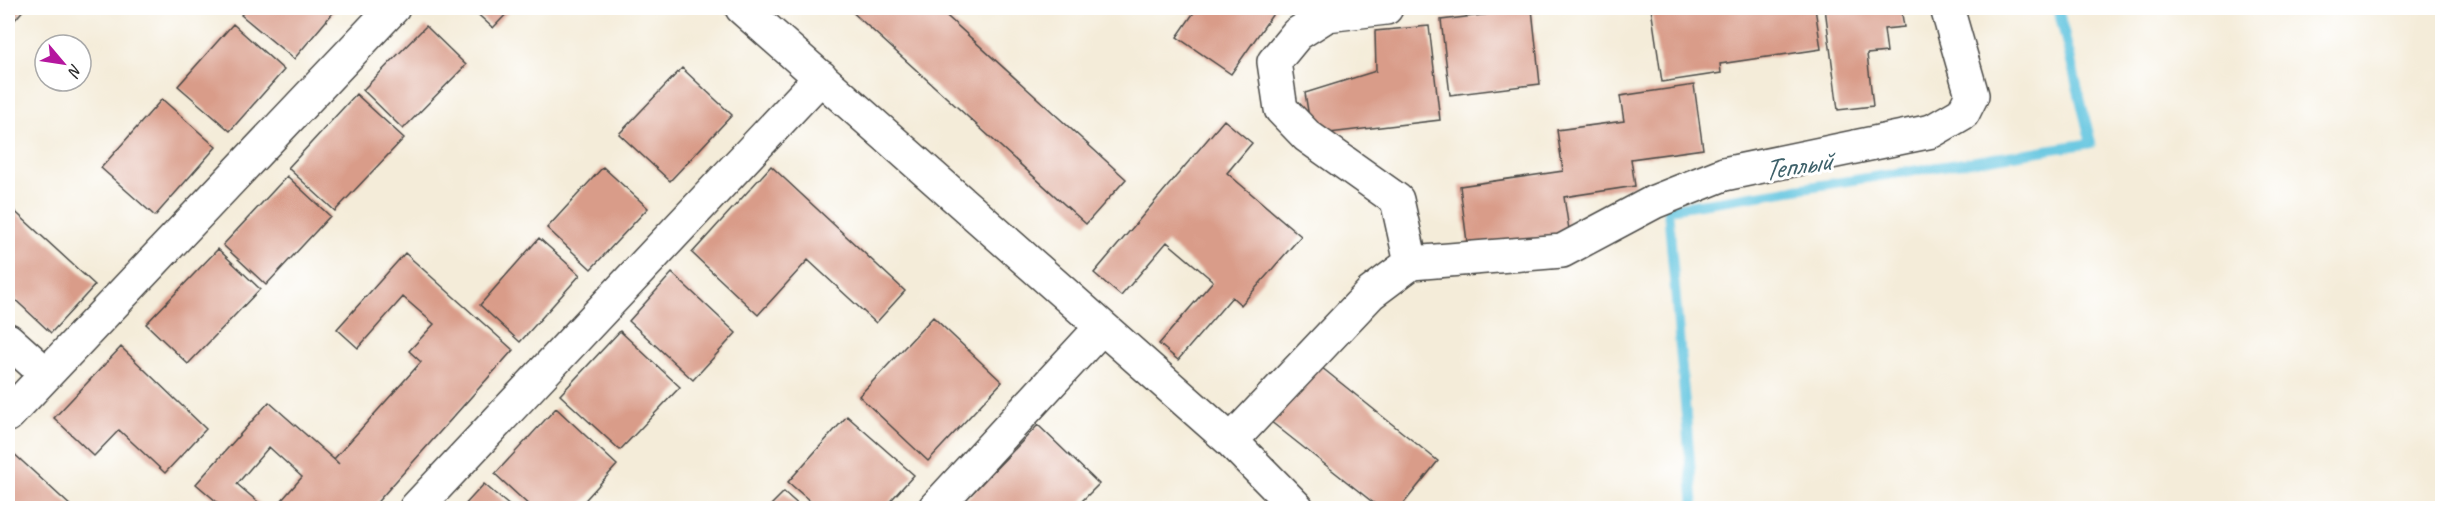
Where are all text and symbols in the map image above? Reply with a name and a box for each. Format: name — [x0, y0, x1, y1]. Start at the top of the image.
north arrow — [33, 33, 93, 93]
text: N — [63, 61, 86, 82]
water label: Теплый — [1760, 140, 1840, 189]

